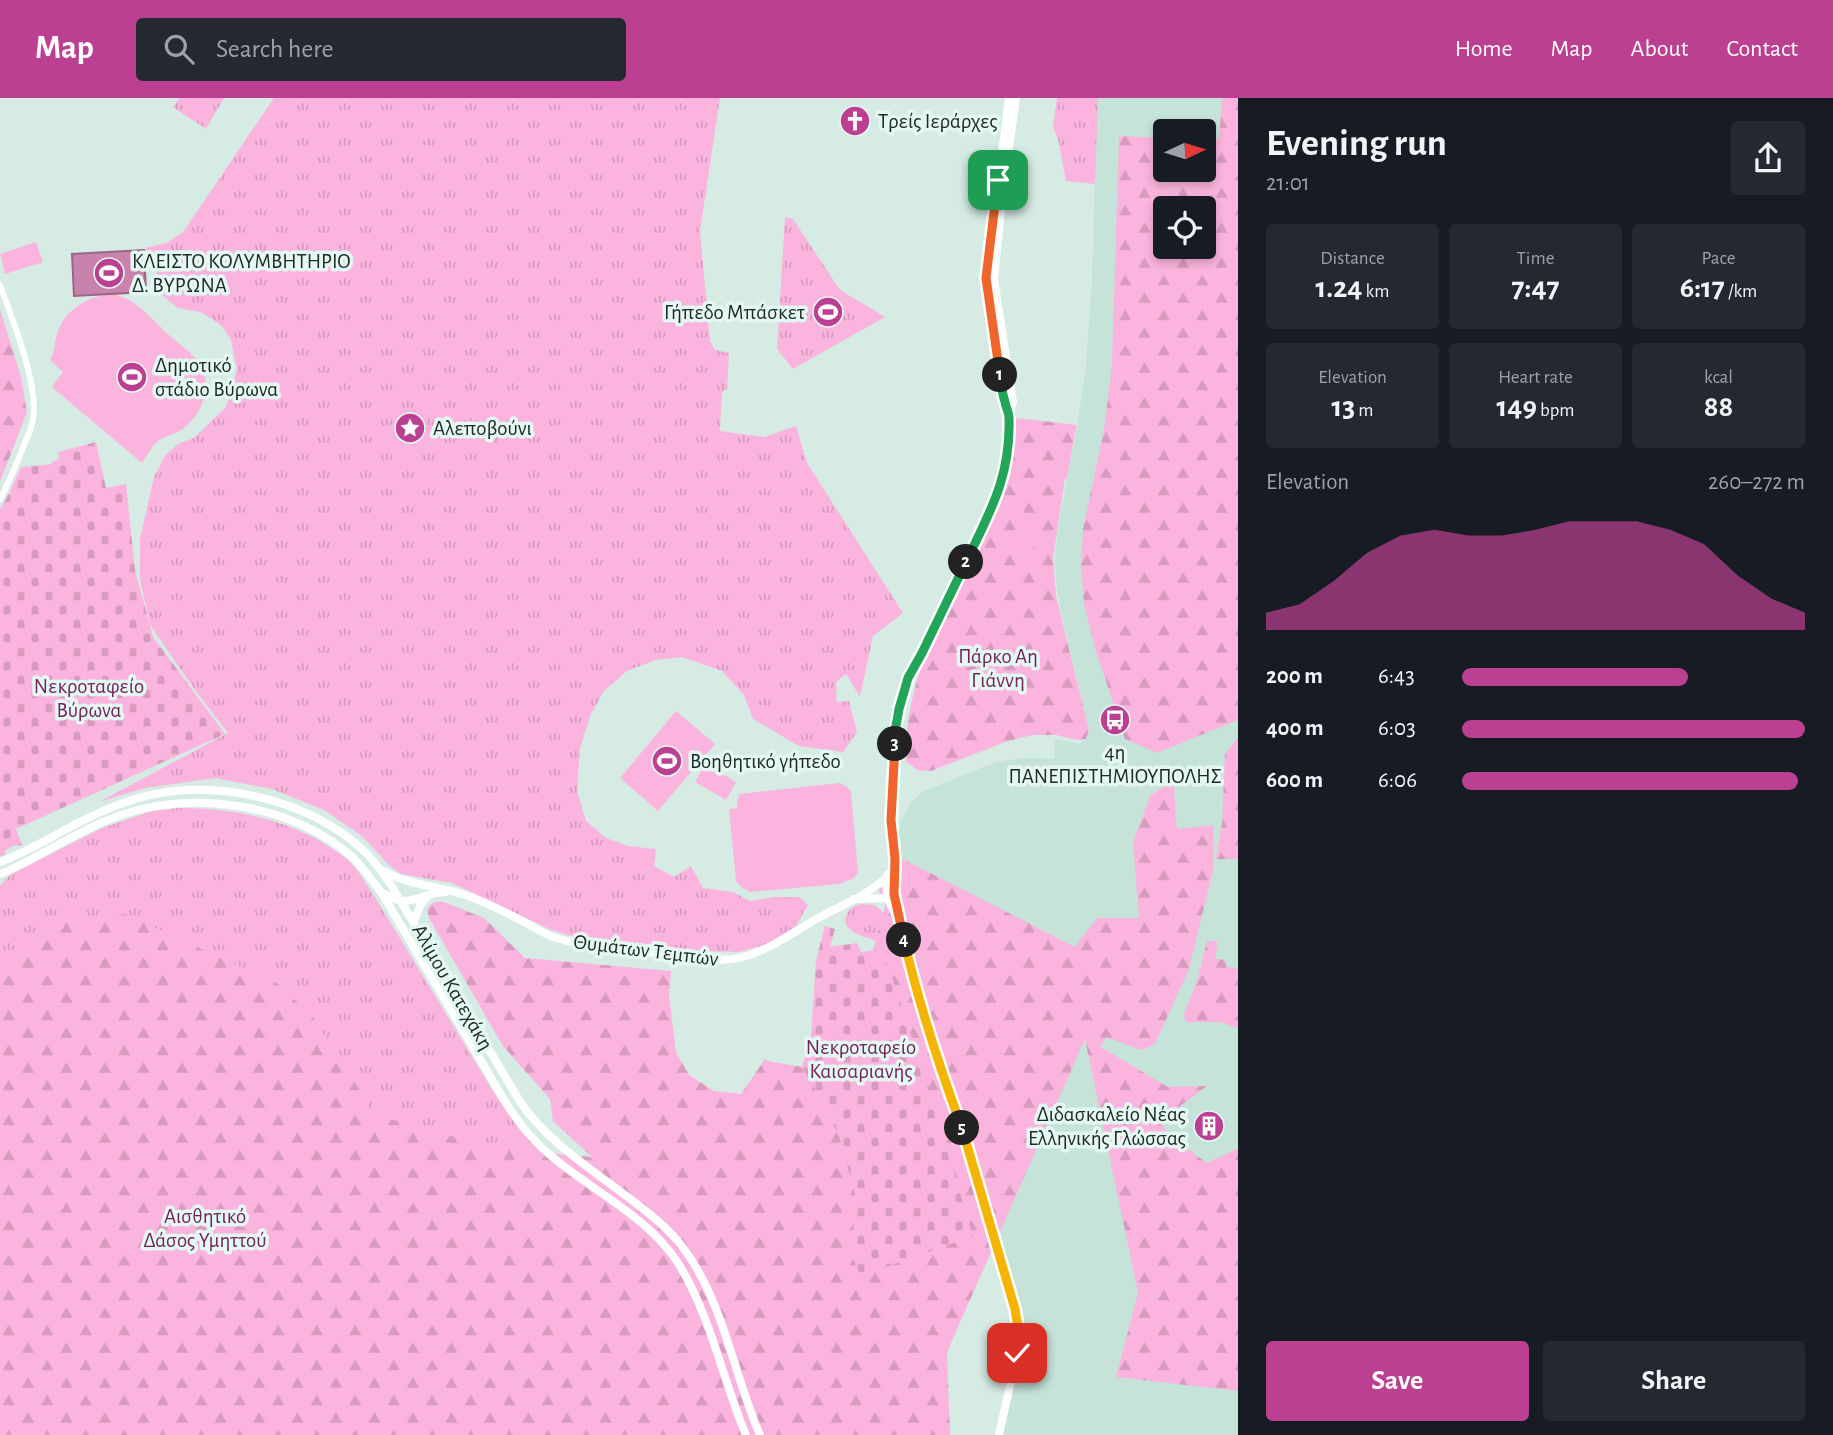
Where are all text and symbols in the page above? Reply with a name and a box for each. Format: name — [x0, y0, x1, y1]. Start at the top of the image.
search box — [136, 18, 626, 81]
icon: search — [160, 30, 198, 68]
text: Map — [35, 32, 94, 65]
text: Search here — [216, 36, 334, 62]
text: Home — [1455, 37, 1513, 61]
text: Map — [1551, 37, 1593, 61]
text: About — [1631, 37, 1688, 61]
text: Contact — [1726, 37, 1798, 61]
church icon: Τρείς Ιεράρχες — [838, 104, 872, 138]
place label: Τρείς Ιεράρχες — [878, 111, 998, 132]
north arrow — [1153, 119, 1216, 182]
map controls — [1153, 119, 1216, 259]
button: share — [1731, 121, 1805, 195]
text: Evening run — [1266, 125, 1447, 163]
pin — [968, 150, 1028, 210]
icon: arrive — [979, 161, 1017, 199]
text: 21:01 — [1266, 172, 1310, 195]
button: locate — [1153, 196, 1216, 259]
text: Distance — [1320, 249, 1385, 268]
text: Time — [1517, 249, 1554, 268]
text: Pace — [1701, 249, 1736, 268]
place label: ΚΛΕΙΣΤΟ ΚΟΛΥΜΒΗΤΗΡΙΟ Δ. ΒΥΡΩΝΑ — [132, 251, 351, 296]
sports icon: ΚΛΕΙΣΤΟ ΚΟΛΥΜΒΗΤΗΡΙΟ Δ. ΒΥΡΩΝΑ — [92, 256, 126, 290]
text: 1.24 — [1316, 273, 1362, 303]
text: 7:47 — [1512, 273, 1559, 303]
text: 6:17 — [1680, 273, 1725, 303]
text: km — [1362, 282, 1389, 301]
text: /km — [1725, 282, 1757, 301]
sports icon: Γήπεδο Μπάσκετ — [811, 295, 845, 329]
place label: Γήπεδο Μπάσκετ — [664, 302, 805, 323]
place label: Δημοτικό στάδιο Βύρωνα — [155, 355, 278, 400]
pin: 1 — [982, 358, 1018, 392]
sports icon: Δημοτικό στάδιο Βύρωνα — [115, 360, 149, 394]
text: 1 — [996, 365, 1003, 384]
text: Elevation — [1318, 368, 1387, 387]
text: Heart rate — [1498, 368, 1573, 387]
text: kcal — [1704, 368, 1733, 387]
text: 13 — [1331, 392, 1355, 422]
text: 149 — [1497, 392, 1537, 422]
text: 88 — [1704, 392, 1733, 422]
text: m — [1355, 401, 1374, 420]
text: bpm — [1537, 401, 1574, 420]
place icon: Αλεποβούνι — [393, 411, 427, 445]
place label: Αλεποβούνι — [433, 418, 532, 439]
text: Elevation — [1266, 471, 1349, 494]
text: 260–272 m — [1708, 471, 1805, 494]
pin: 2 — [948, 545, 984, 580]
text: 2 — [961, 552, 970, 571]
park label: Πάρκο Αη Γιάννη — [958, 646, 1038, 691]
text: 200 m — [1266, 665, 1323, 688]
text: 6:43 — [1378, 665, 1415, 688]
park label: Νεκροταφείο Βύρωνα — [34, 676, 144, 721]
bus stop icon: 4η ΠΑΝΕΠΙΣΤΗΜΙΟΥΠΟΛΗΣ — [1098, 703, 1132, 737]
text: 400 m — [1266, 717, 1324, 740]
text: 6:03 — [1378, 717, 1416, 740]
pin: 3 — [878, 726, 912, 762]
text: 3 — [890, 734, 899, 753]
place label: 4η ΠΑΝΕΠΙΣΤΗΜΙΟΥΠΟΛΗΣ — [1008, 742, 1222, 787]
sports icon: Βοηθητικό γήπεδο — [650, 744, 684, 778]
place label: Βοηθητικό γήπεδο — [690, 751, 841, 772]
text: 600 m — [1266, 769, 1323, 792]
text: 6:06 — [1378, 769, 1417, 792]
street label: Αλίμου Κατεχάκη — [408, 921, 497, 1054]
pin: 4 — [886, 922, 922, 958]
text: 4 — [899, 930, 908, 949]
street label: Θυμάτων Τεμπών — [572, 931, 720, 970]
park label: Νεκροταφείο Καισαριανής — [806, 1037, 916, 1082]
place label: Διδασκαλείο Νέας Ελληνικής Γλώσσας — [1028, 1104, 1186, 1149]
building icon: Διδασκαλείο Νέας Ελληνικής Γλώσσας — [1192, 1109, 1226, 1143]
pin: 5 — [944, 1110, 979, 1146]
text: 5 — [957, 1118, 966, 1137]
park label: Αισθητικό Δάσος Υμηττού — [143, 1206, 267, 1251]
pin — [987, 1323, 1047, 1383]
icon: check — [998, 1334, 1036, 1372]
button: Save — [1266, 1341, 1529, 1421]
button: Share — [1543, 1341, 1805, 1421]

